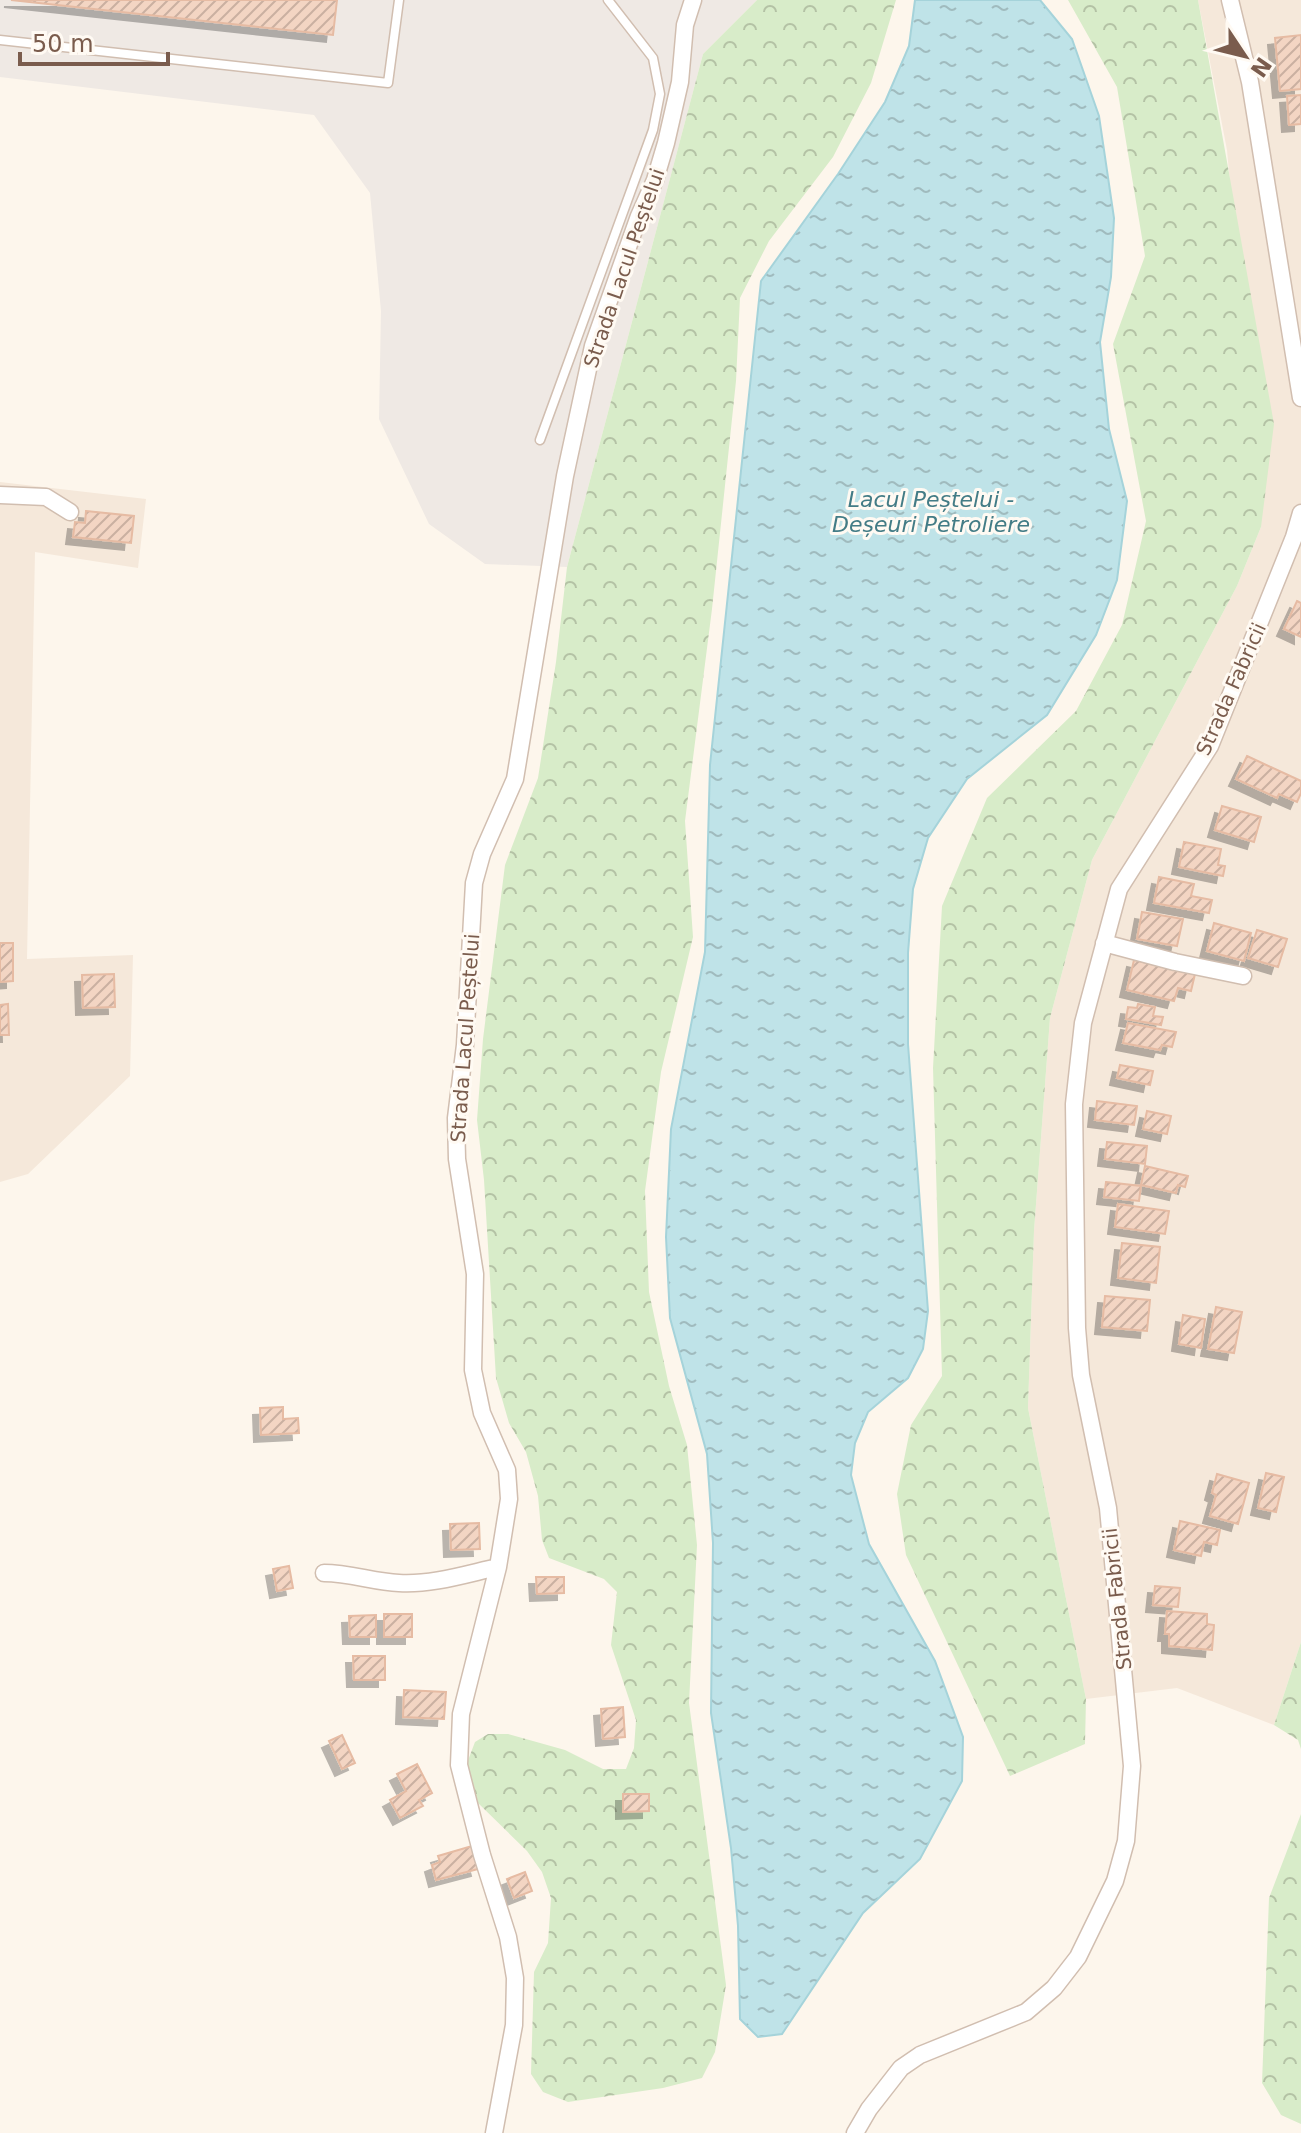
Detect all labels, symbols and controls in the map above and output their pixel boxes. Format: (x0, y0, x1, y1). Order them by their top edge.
scale bar (20, 16, 168, 66)
north arrow (1205, 16, 1285, 96)
text: 50 m (32, 30, 94, 58)
text: N (1245, 52, 1276, 82)
street label: Strada Lacul Peștelui (579, 165, 669, 371)
water label: Lacul Peștelui - Deșeuri Petroliere (832, 487, 1030, 537)
street label: Strada Fabricii (1191, 619, 1271, 759)
street label: Strada Lacul Peștelui (446, 933, 484, 1143)
street label: Strada Fabricii (1098, 1527, 1136, 1671)

